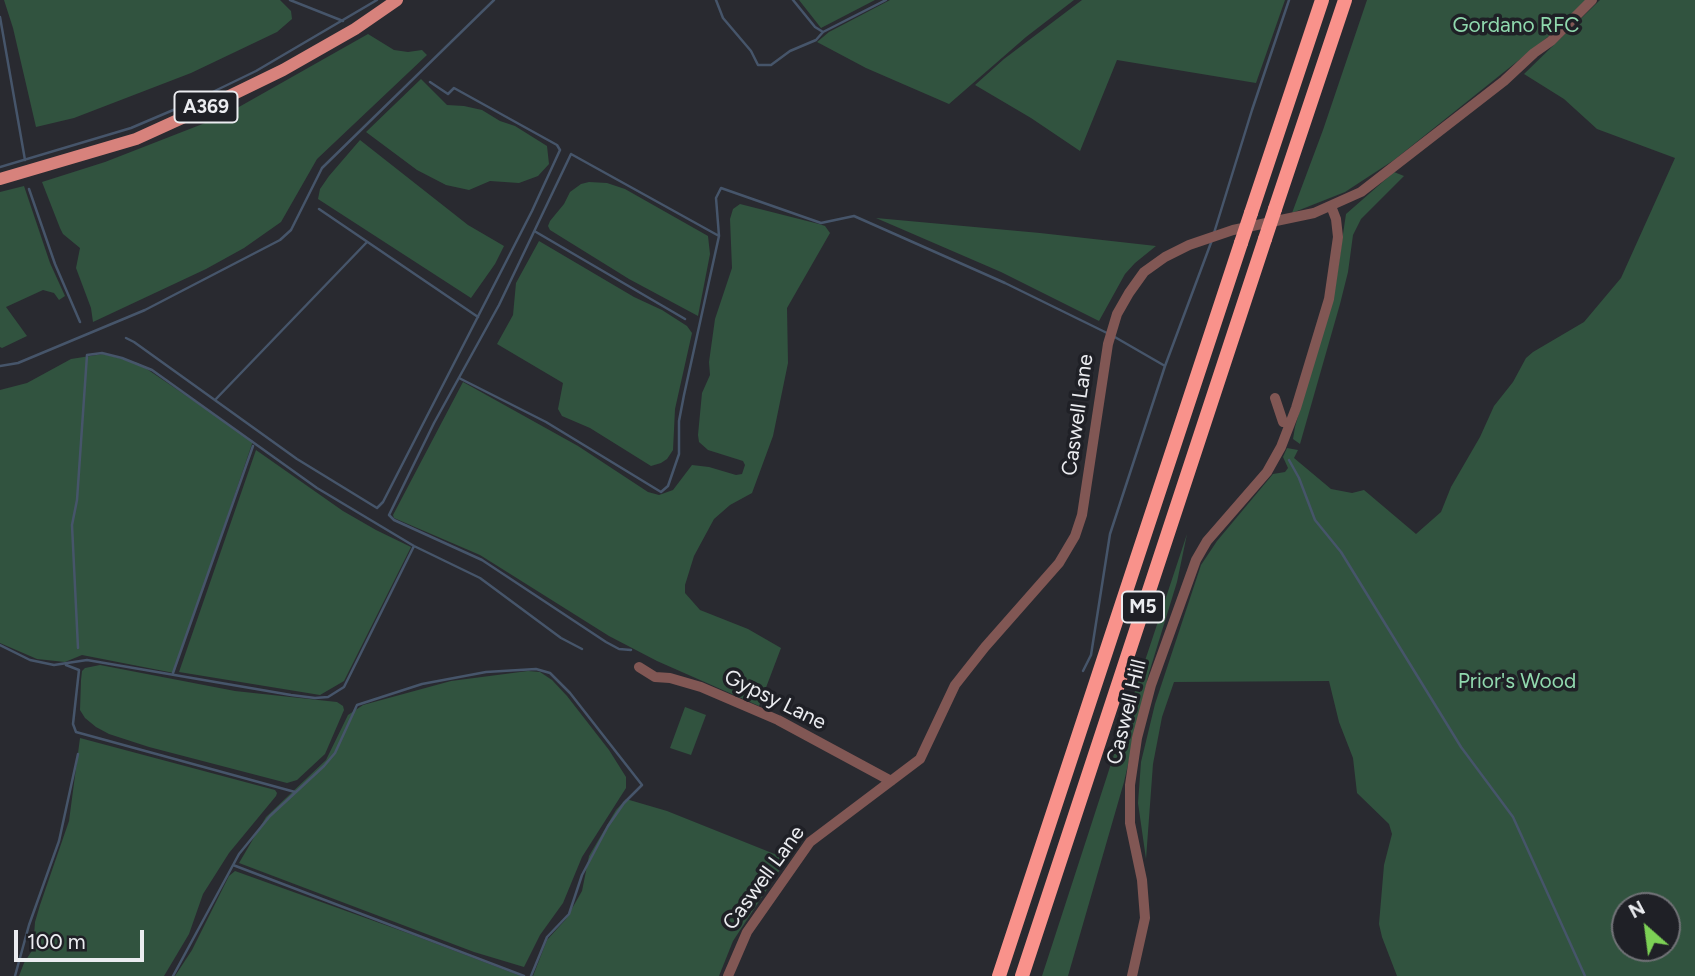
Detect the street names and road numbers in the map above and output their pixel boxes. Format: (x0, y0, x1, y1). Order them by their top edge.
road number: A369 (174, 92, 238, 122)
street label: Caswell Lane (1057, 353, 1099, 477)
road number: M5 (1122, 592, 1164, 622)
street label: Caswell Hill (1102, 657, 1152, 767)
street label: Gypsy Lane (720, 665, 830, 735)
street label: Caswell Lane (718, 821, 810, 935)

